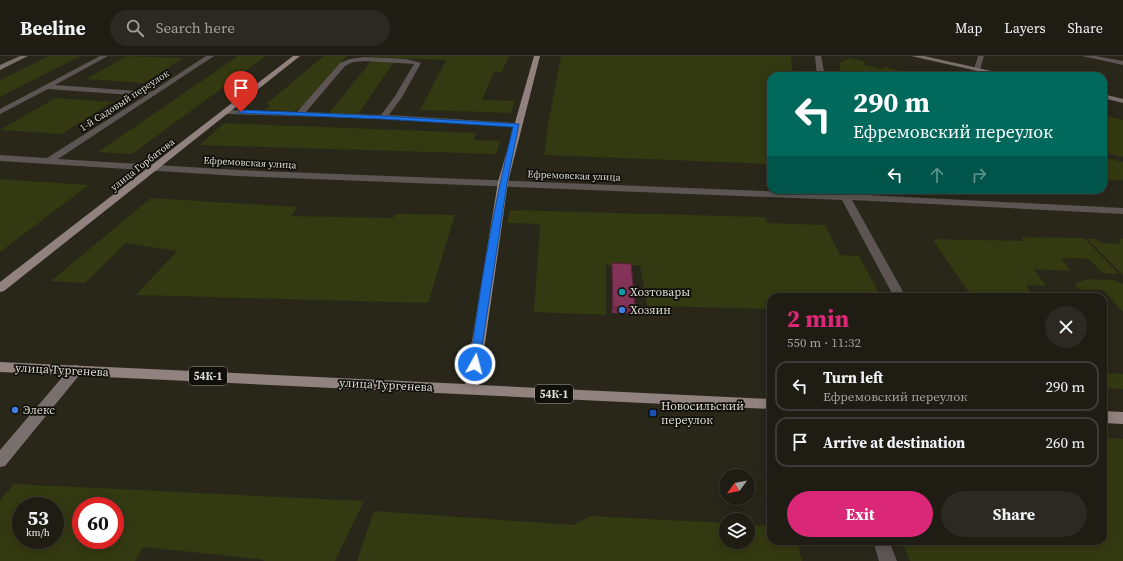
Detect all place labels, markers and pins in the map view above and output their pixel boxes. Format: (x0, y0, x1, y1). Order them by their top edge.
pin (224, 71, 258, 112)
place label: Хозтовары (630, 284, 690, 300)
marker: Хозтовары (617, 287, 627, 297)
place label: Хозяин (630, 302, 671, 318)
marker: Хозяин (617, 305, 627, 315)
place label: Новосильский переулок (661, 398, 744, 428)
place label: Элекс (23, 402, 55, 418)
marker: Элекс (10, 405, 20, 415)
marker: Новосильский переулок (648, 408, 658, 418)

